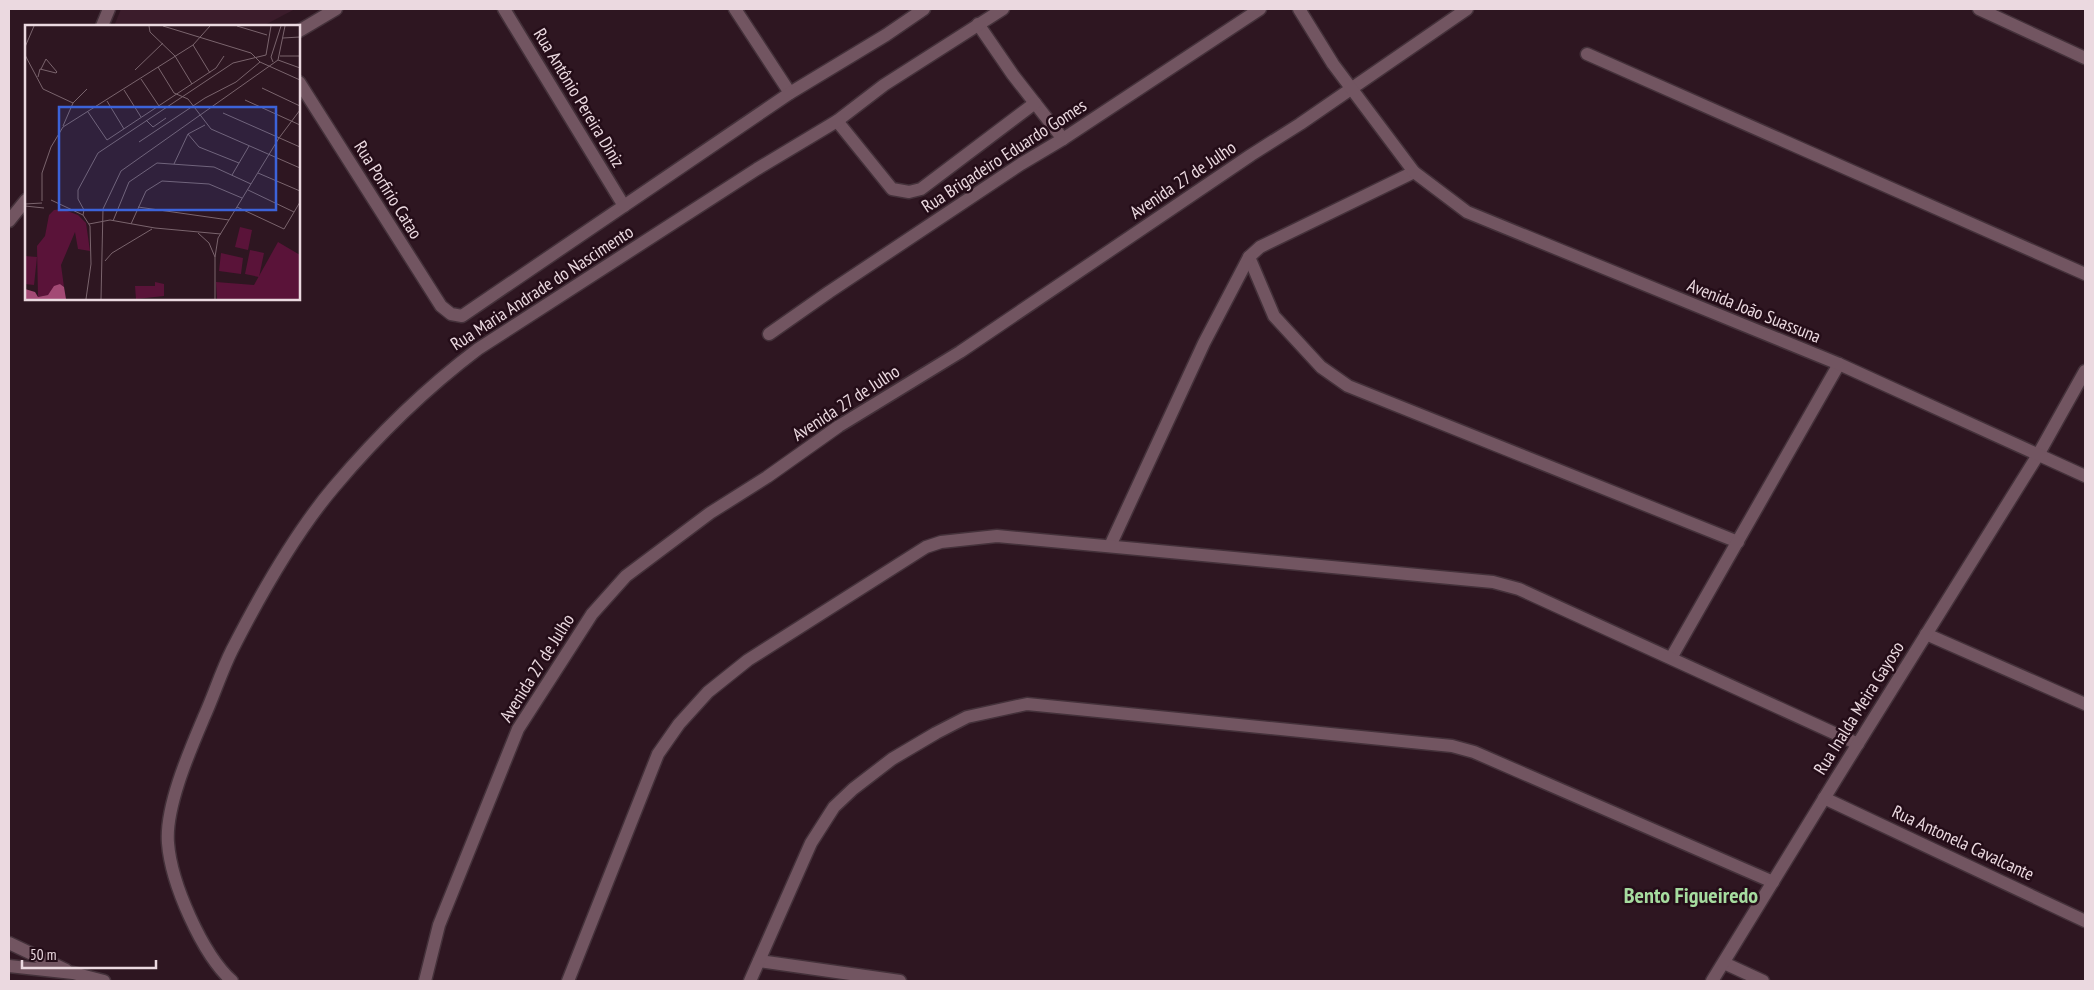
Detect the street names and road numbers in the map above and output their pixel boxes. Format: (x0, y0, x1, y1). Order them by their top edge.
street label: Rua Antônio Pereira Diniz (529, 24, 630, 172)
street label: Rua Brigadeiro Eduardo Gomes (917, 94, 1091, 218)
street label: Avenida 27 de Julho (1125, 135, 1240, 224)
street label: Rua Porfirio Catao (349, 136, 428, 243)
street label: Rua Maria Andrade do Nascimento (446, 220, 638, 355)
street label: Avenida João Suassuna (1684, 273, 1824, 348)
street label: Avenida 27 de Julho (788, 359, 904, 446)
street label: Avenida 27 de Julho (494, 609, 579, 726)
street label: Rua Inalda Meira Gayoso (1808, 637, 1909, 779)
street label: Rua Antonela Cavalcante (1889, 800, 2038, 885)

